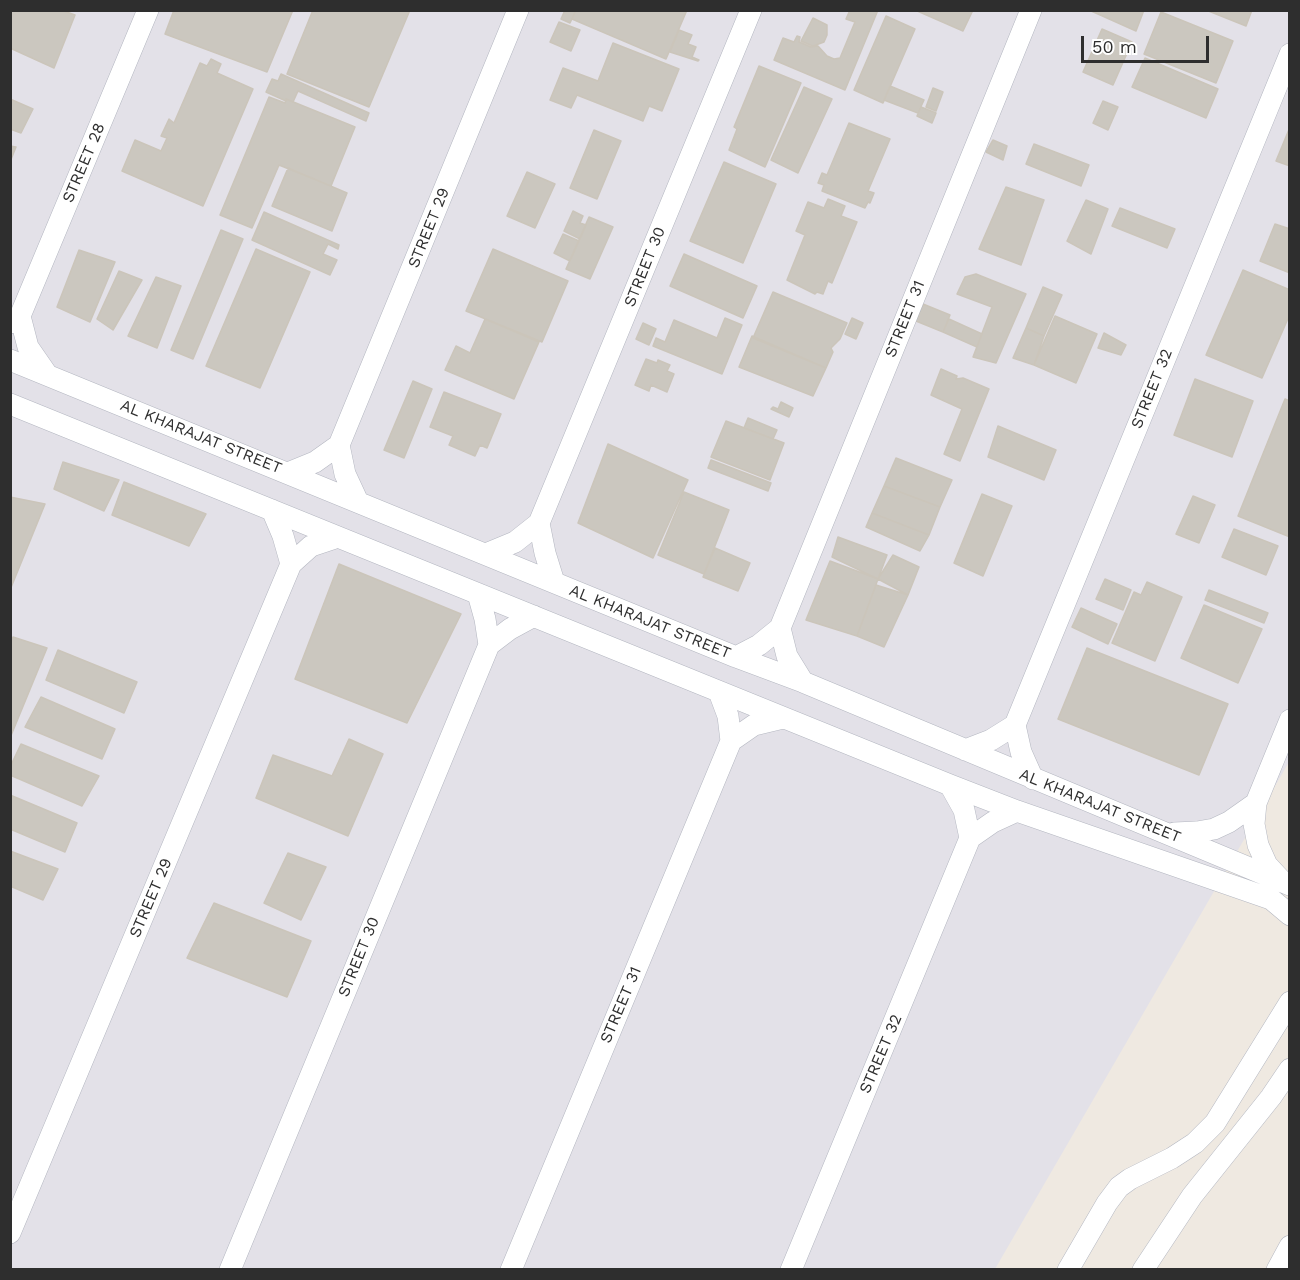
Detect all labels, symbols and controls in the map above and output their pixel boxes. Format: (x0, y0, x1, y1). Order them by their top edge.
scale bar (1084, 24, 1212, 62)
text: 50 m (1092, 36, 1137, 57)
street label: STREET 28 (59, 120, 109, 206)
street label: STREET 29 (404, 185, 454, 271)
street label: STREET 30 (620, 224, 670, 310)
street label: STREET 31 (881, 278, 929, 360)
street label: STREET 32 (1127, 346, 1177, 432)
street label: AL KHARAJAT STREET (117, 396, 285, 478)
street label: AL KHARAJAT STREET (566, 581, 734, 663)
street label: AL KHARAJAT STREET (1016, 765, 1184, 847)
street label: STREET 29 (126, 855, 176, 941)
street label: STREET 30 (334, 914, 384, 1000)
street label: STREET 31 (596, 964, 646, 1046)
street label: STREET 32 (856, 1011, 906, 1097)

